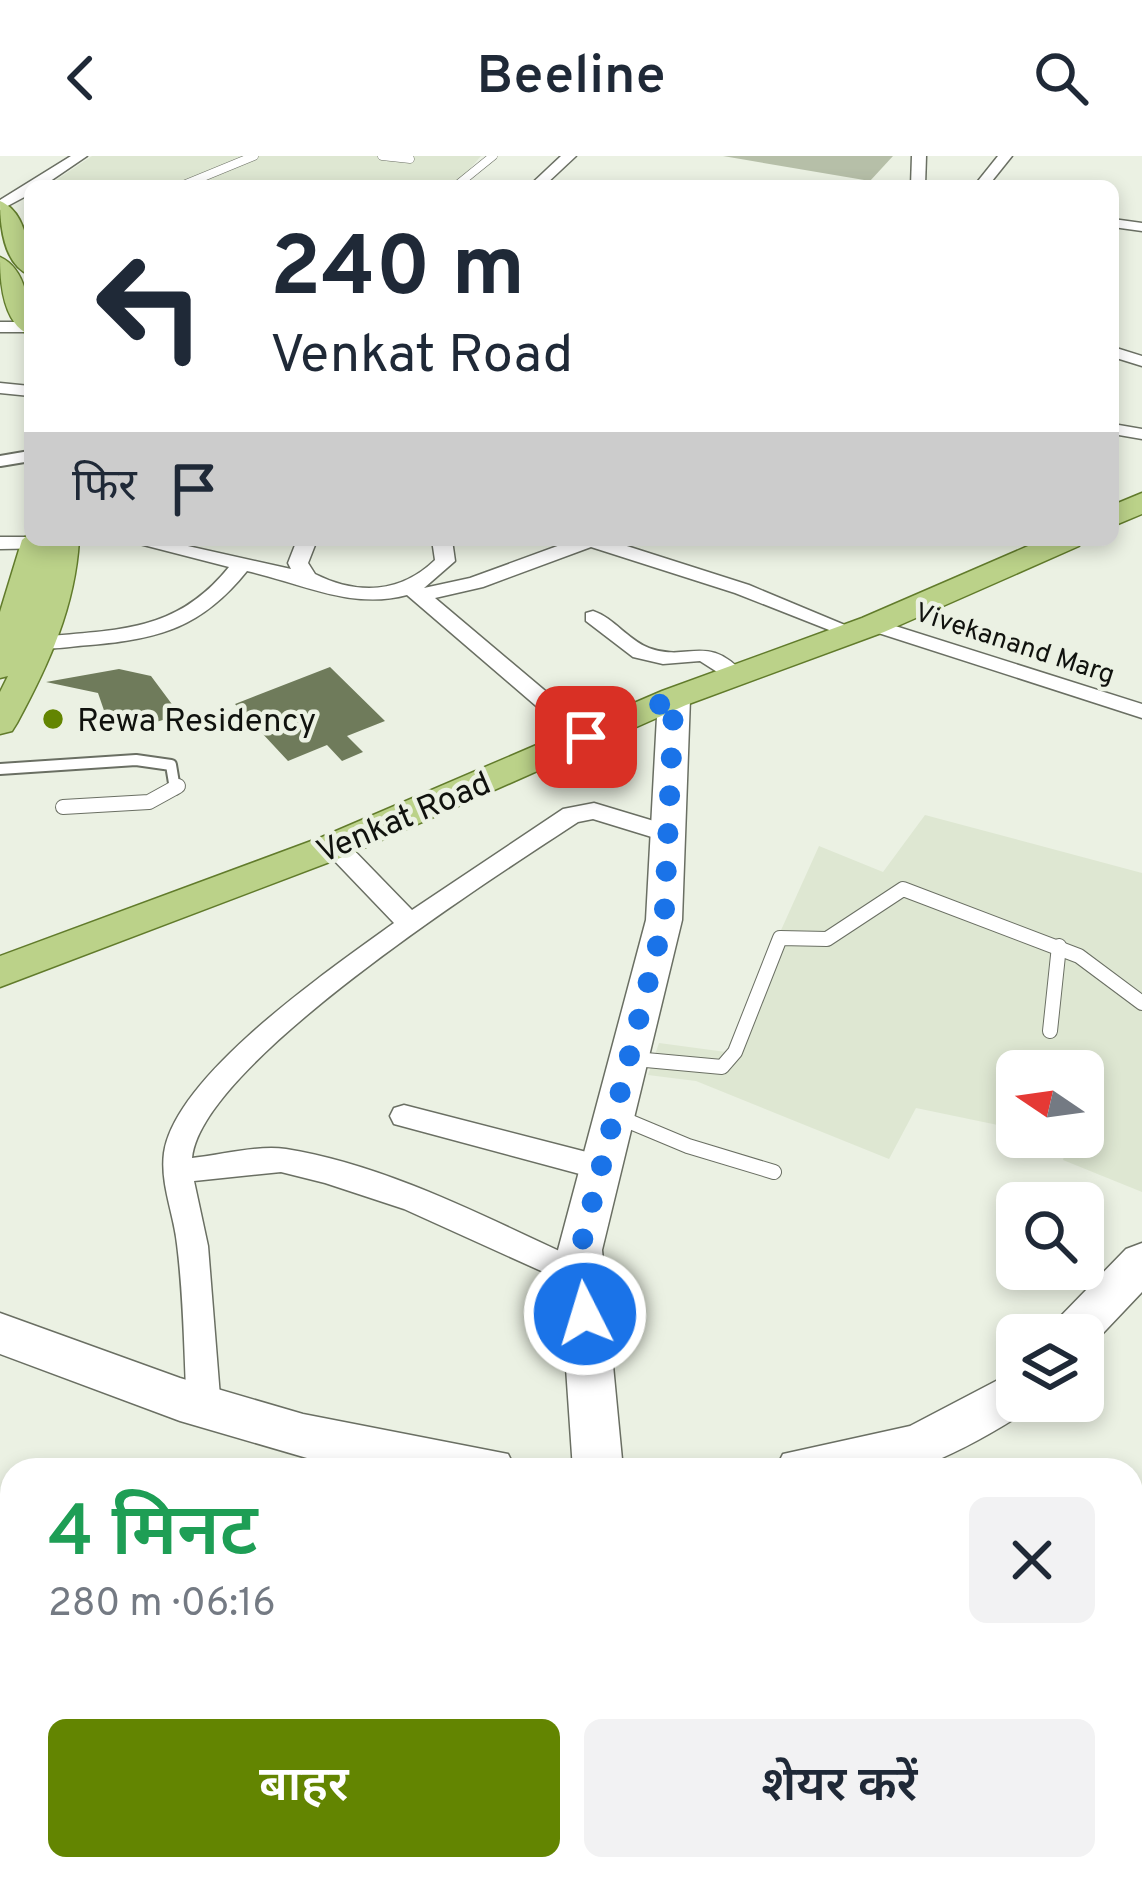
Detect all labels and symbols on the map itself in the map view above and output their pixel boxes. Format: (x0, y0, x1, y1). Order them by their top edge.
street label: Vivekanand Marg (910, 597, 1119, 693)
pin (535, 686, 637, 788)
place label: Rewa Residency (77, 702, 316, 744)
marker: Rewa Residency (40, 706, 66, 732)
street label: Venkat Road (311, 764, 498, 875)
north arrow (996, 1050, 1104, 1158)
position arrow (522, 1251, 648, 1377)

